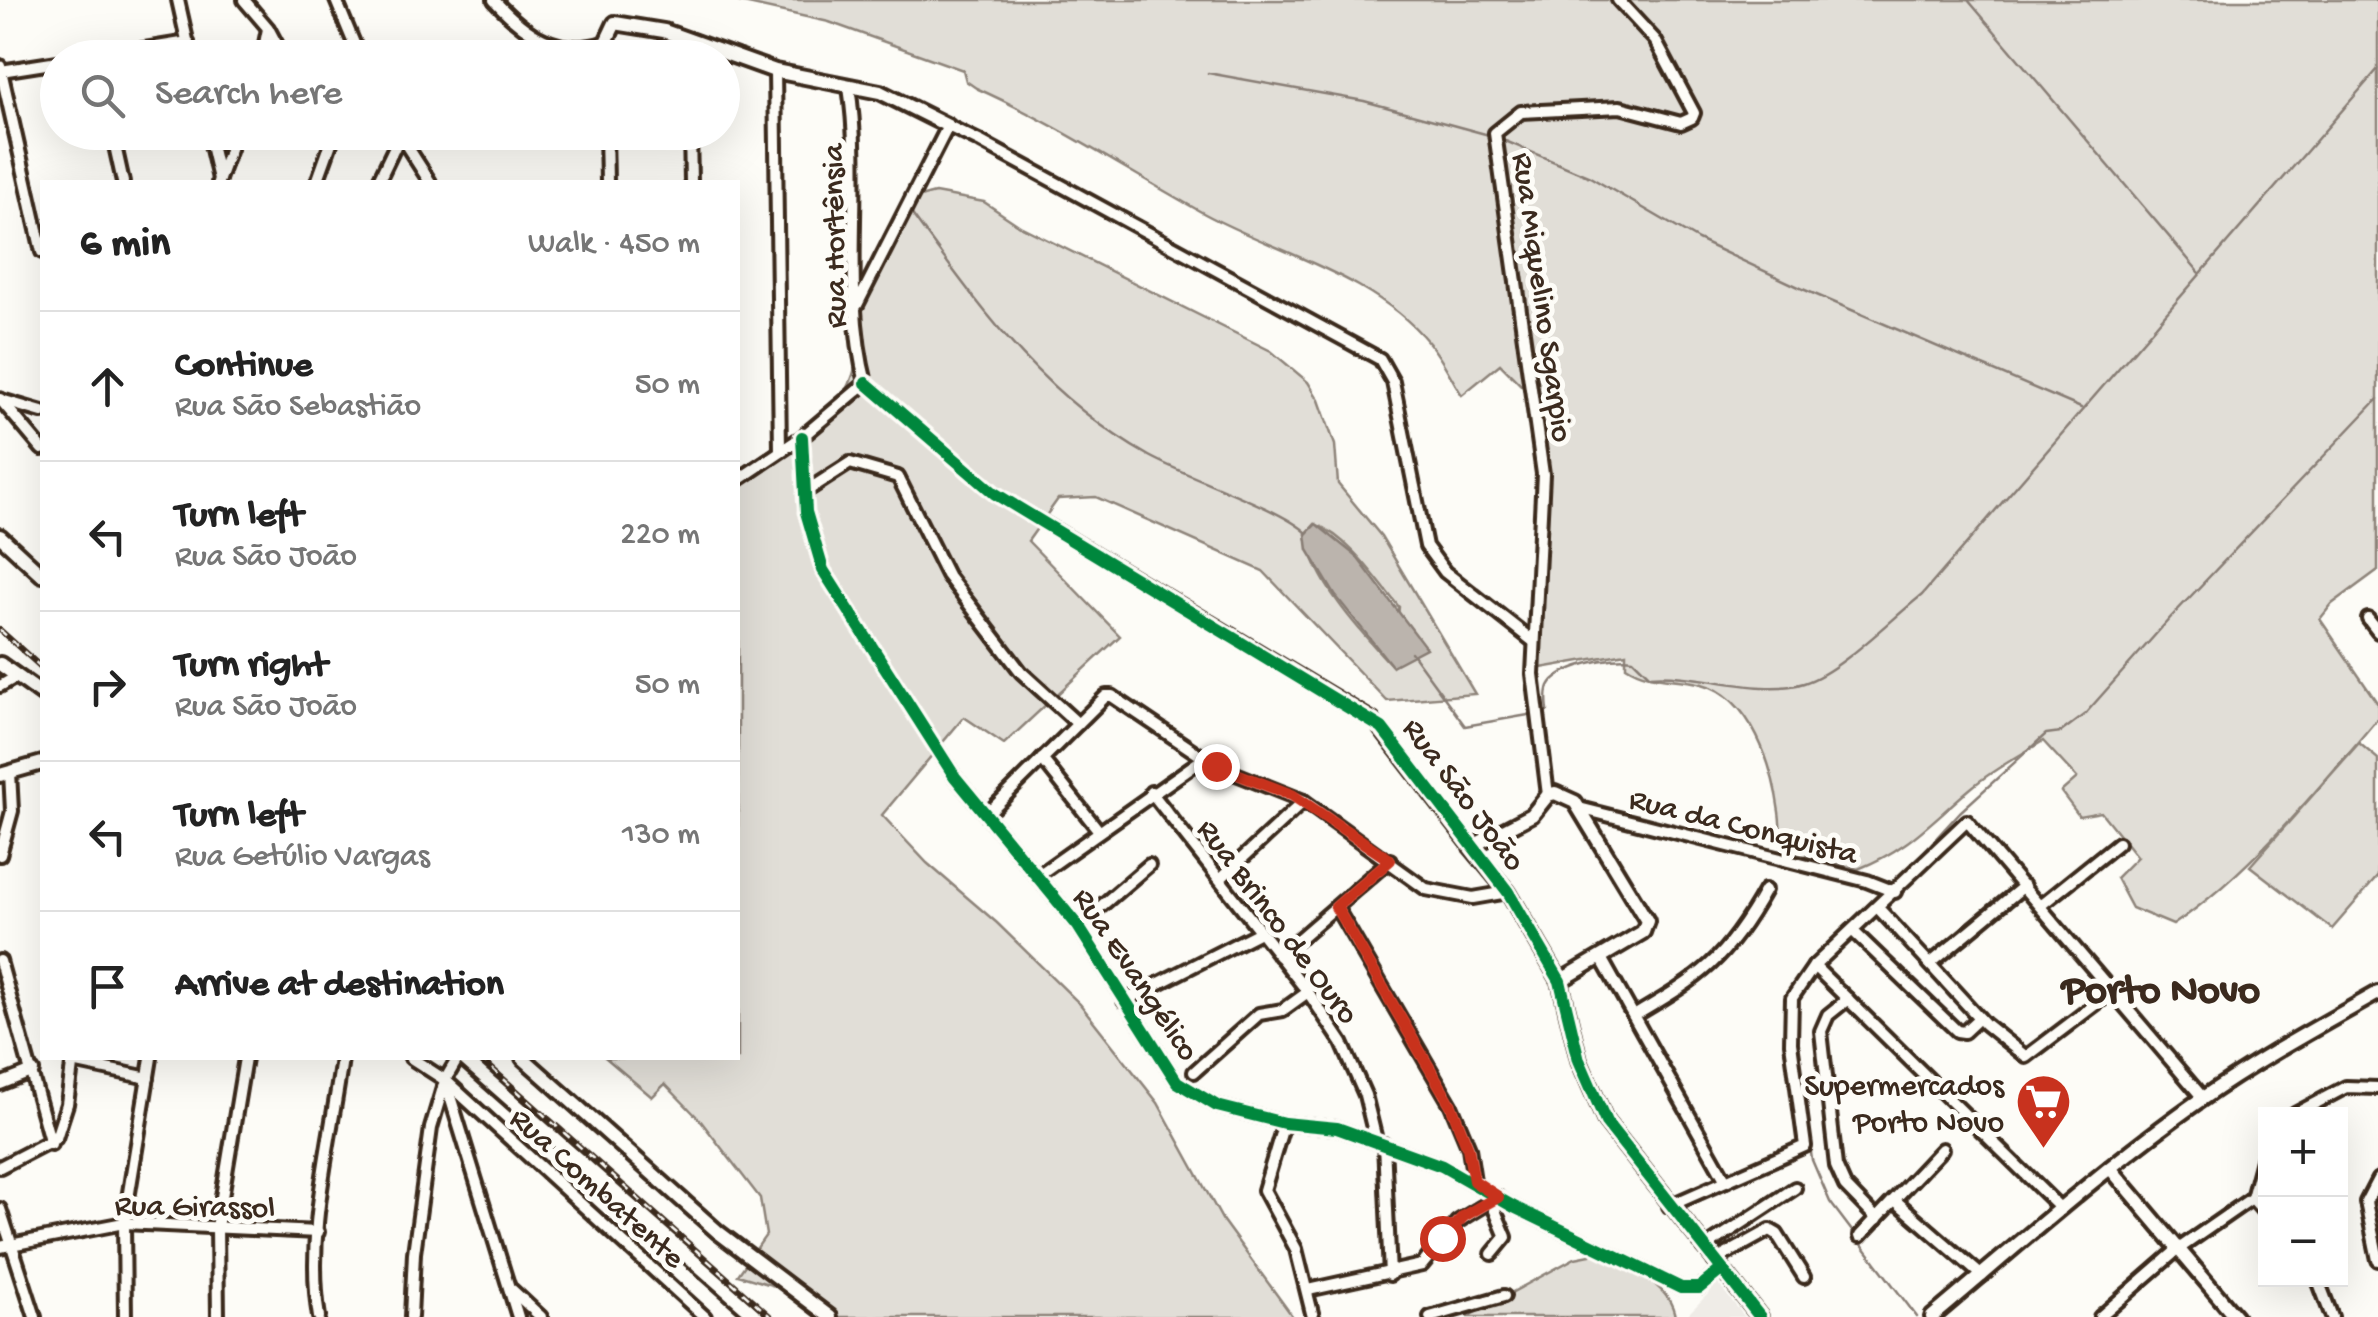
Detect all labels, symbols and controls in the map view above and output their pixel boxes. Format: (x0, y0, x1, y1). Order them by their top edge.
search box (40, 40, 740, 150)
icon: search (75, 68, 130, 123)
text: Search here (155, 73, 342, 117)
street label: Rua Hortênsia (816, 142, 858, 329)
street label: Rua Miquelino Sgarpio (1501, 151, 1579, 445)
text: 6 min (80, 221, 170, 270)
text: Walk · 450 m (528, 226, 700, 264)
text: Continue (175, 345, 313, 389)
icon: ahead (80, 359, 135, 414)
text: 50 m (635, 367, 700, 405)
text: Rua São Sebastião (175, 389, 421, 427)
text: Turn left (175, 495, 303, 539)
icon: left (80, 509, 135, 564)
text: 220 m (620, 517, 700, 555)
text: Rua São João (175, 539, 357, 577)
text: Turn right (175, 645, 327, 689)
icon: right (80, 659, 135, 714)
text: 50 m (635, 667, 700, 705)
text: Rua São João (175, 689, 357, 727)
street label: Rua São João (1392, 712, 1532, 880)
route end (1194, 744, 1240, 790)
street label: Rua da Conquista (1625, 782, 1862, 876)
text: Turn left (175, 795, 303, 839)
icon: left (80, 809, 135, 864)
street label: Rua Brinco de Ouro (1186, 813, 1366, 1033)
text: 130 m (622, 817, 700, 855)
text: Rua Getúlio Vargas (175, 839, 430, 877)
street label: Rua Evangélico (1062, 882, 1206, 1069)
icon: arrive (80, 959, 135, 1014)
text: Arrive at destination (175, 964, 504, 1008)
district label: Porto Novo (2060, 969, 2260, 1018)
place label: Supermercados Porto Novo (1804, 1069, 2005, 1144)
supermarket icon: Supermercados Porto Novo (2013, 1071, 2073, 1150)
street label: Rua Combatente (500, 1101, 692, 1279)
map controls (2258, 1107, 2348, 1287)
button: + (2258, 1107, 2348, 1197)
street label: Rua Girassol (114, 1189, 276, 1229)
button: − (2258, 1197, 2348, 1287)
route start (1420, 1216, 1466, 1262)

